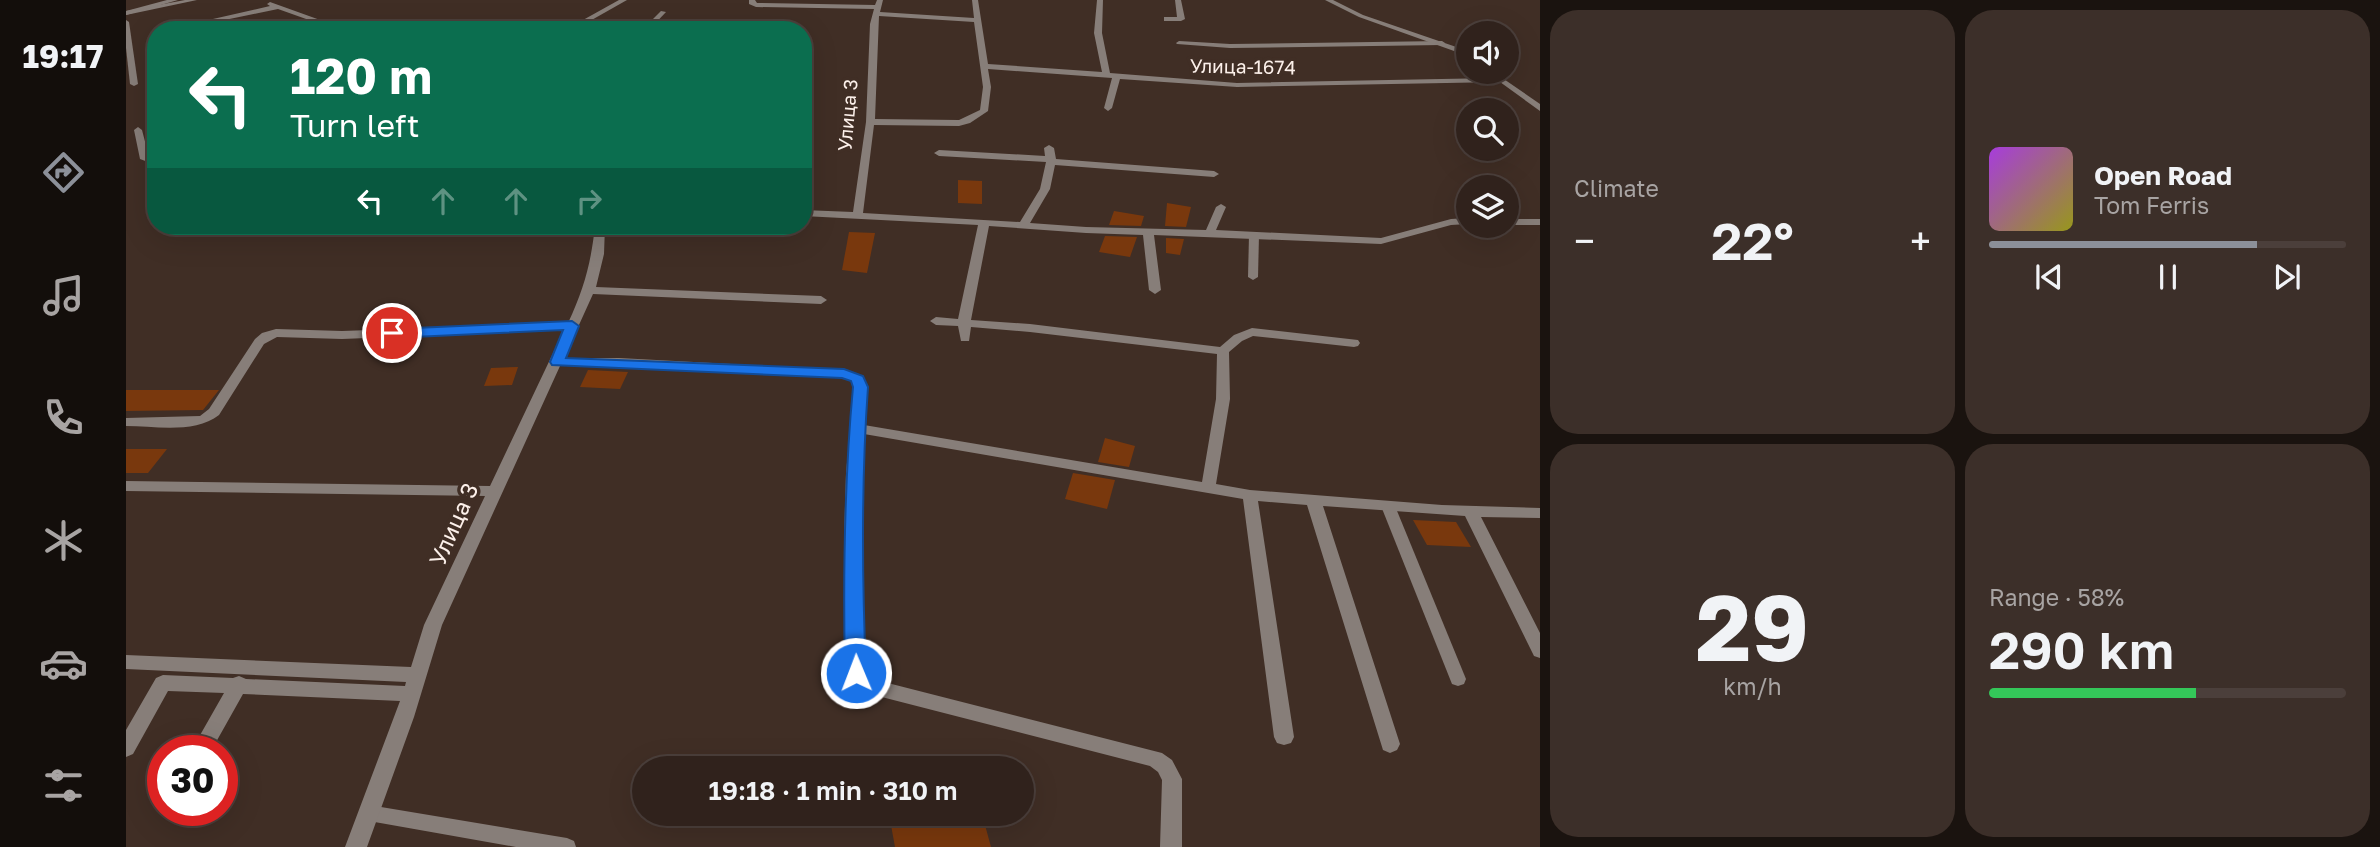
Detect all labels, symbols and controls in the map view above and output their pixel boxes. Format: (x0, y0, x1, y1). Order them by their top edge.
map controls (1456, 21, 1519, 238)
button: sound (1456, 21, 1519, 84)
text: 19:17 (23, 37, 103, 75)
text: 120 m (290, 46, 432, 105)
icon: left (175, 49, 266, 140)
street label: Улица-1674 (1190, 54, 1296, 78)
street label: Улица 3 (832, 78, 862, 152)
button: search (1456, 98, 1519, 161)
text: Turn left (290, 106, 419, 144)
icon: directions (39, 148, 88, 197)
text: Open Road (2094, 160, 2232, 191)
text: Climate (1574, 174, 1659, 202)
button: layers (1456, 175, 1519, 238)
icon: left (351, 182, 389, 220)
icon: ahead (424, 182, 462, 220)
icon: ahead (497, 182, 535, 220)
icon: right (570, 182, 608, 220)
text: Tom Ferris (2094, 191, 2209, 219)
text: 22° (1711, 209, 1794, 271)
text: − (1574, 218, 1595, 263)
text: + (1910, 218, 1931, 263)
icon: previous (2030, 258, 2068, 296)
icon: pause (2149, 258, 2187, 296)
icon: next (2268, 258, 2306, 296)
icon: music (39, 271, 88, 320)
pin (362, 303, 422, 363)
icon: arrive (373, 314, 411, 352)
icon: phone (39, 393, 88, 442)
street label: Улица 3 (422, 478, 484, 570)
icon: climate (39, 516, 88, 565)
text: 29 (1696, 572, 1809, 681)
text: Range · 58% (1989, 583, 2124, 611)
text: 290 km (1989, 618, 2174, 680)
position arrow (819, 636, 893, 710)
icon: car (39, 639, 88, 688)
text: km/h (1723, 672, 1782, 700)
speed limit sign: 30 (147, 735, 238, 826)
icon: filters (39, 761, 88, 810)
text: 19:18 · 1 min · 310 m (709, 775, 957, 806)

